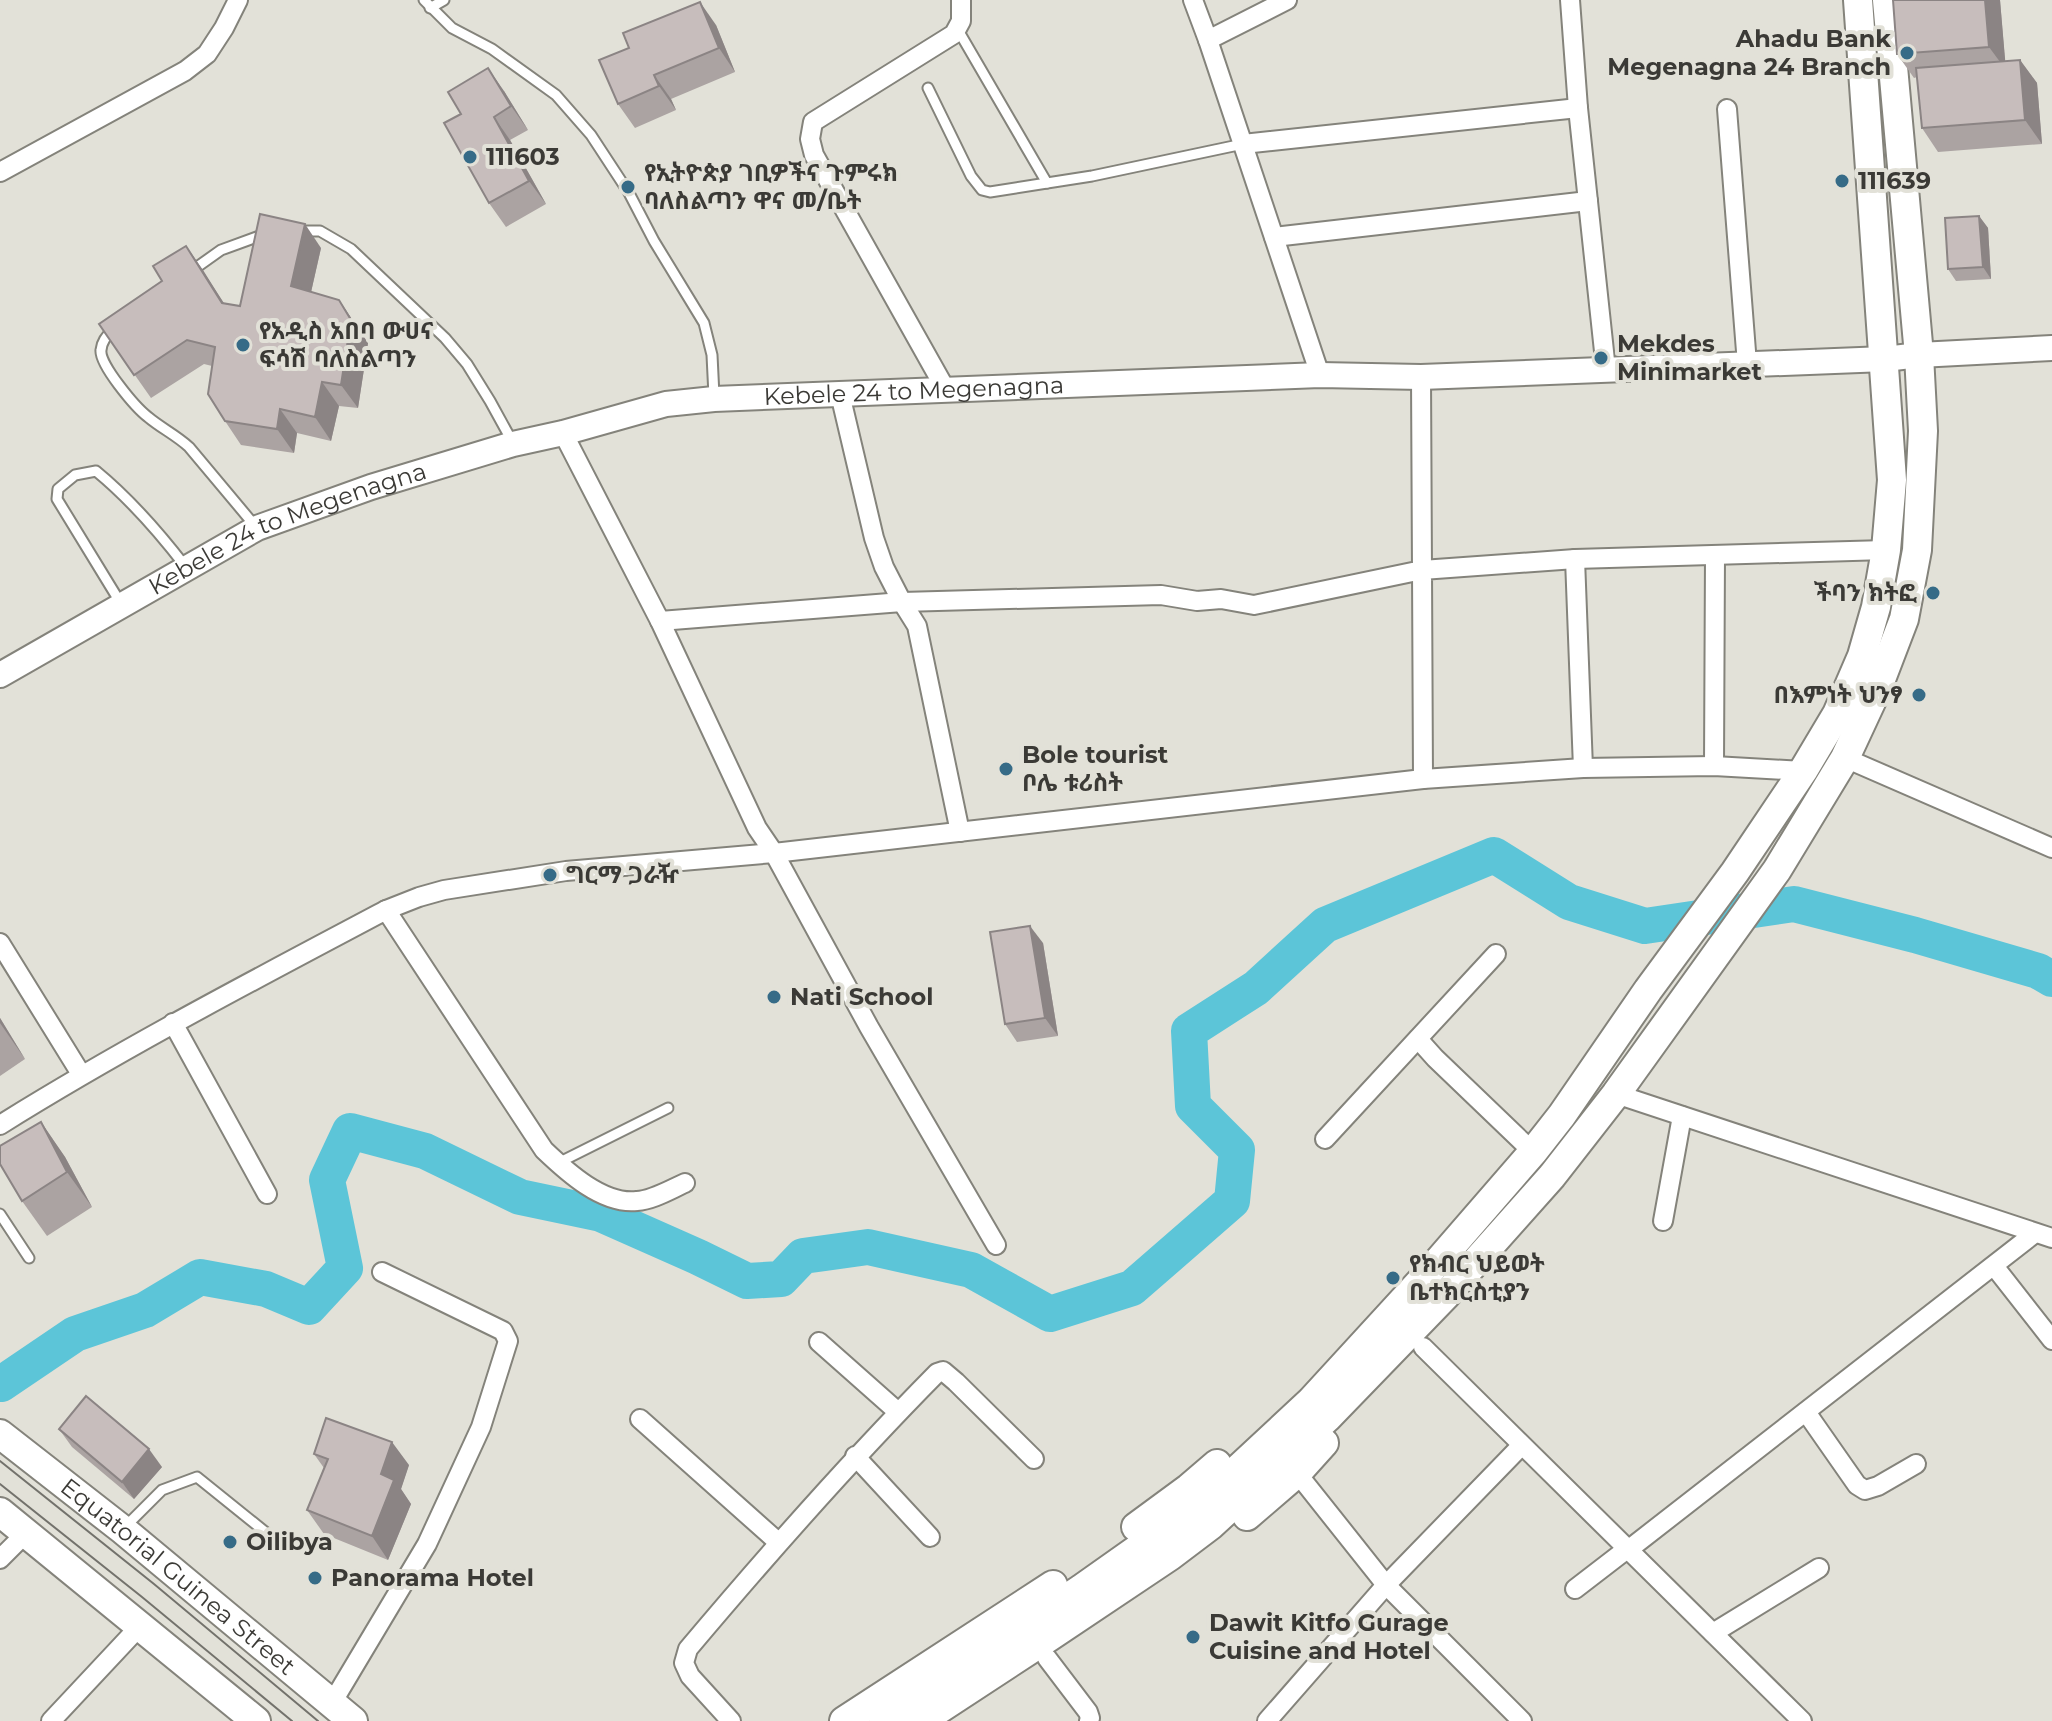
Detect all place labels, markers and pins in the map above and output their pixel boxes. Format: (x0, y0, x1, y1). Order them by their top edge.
place label: Ahadu Bank Megenagna 24 Branch (1607, 24, 1891, 81)
marker: Ahadu Bank Megenagna 24 Branch (1898, 44, 1916, 62)
place label: 111603 (486, 142, 560, 171)
marker: 111603 (461, 148, 479, 166)
place label: የኢትዮጵያ ገቢዎችና ጉምሩክ ባለስልጣን ዋና መ/ቤት (644, 158, 898, 215)
place label: 111639 (1858, 166, 1931, 195)
marker: 111639 (1833, 172, 1851, 190)
marker: የኢትዮጵያ ገቢዎችና ጉምሩክ ባለስልጣን ዋና መ/ቤት (619, 178, 637, 196)
place label: የአዲስ አበባ ውሀና ፍሳሽ ባለስልጣን (259, 316, 434, 373)
place label: Mekdes Minimarket (1617, 329, 1763, 386)
marker: የአዲስ አበባ ውሀና ፍሳሽ ባለስልጣን (234, 336, 252, 354)
marker: Mekdes Minimarket (1592, 349, 1610, 367)
place label: ችባን ክትፎ (1814, 578, 1917, 607)
marker: ችባን ክትፎ (1924, 584, 1942, 602)
place label: በእምነት ህንፃ (1774, 680, 1903, 709)
marker: በእምነት ህንፃ (1910, 686, 1928, 704)
place label: Bole tourist ቦሌ ቱሪስት (1022, 740, 1169, 797)
marker: Bole tourist ቦሌ ቱሪስት (997, 760, 1015, 778)
place label: ግርማ ጋራዥ (566, 860, 680, 889)
marker: ግርማ ጋራዥ (541, 866, 559, 884)
place label: Nati School (790, 982, 933, 1011)
marker: Nati School (765, 988, 783, 1006)
place label: የክብር ህይወት ቤተክርስቲያን (1409, 1249, 1545, 1306)
marker: የክብር ህይወት ቤተክርስቲያን (1384, 1269, 1402, 1287)
place label: Oilibya (246, 1527, 333, 1556)
marker: Oilibya (221, 1533, 239, 1551)
place label: Panorama Hotel (331, 1563, 534, 1592)
marker: Panorama Hotel (306, 1569, 324, 1587)
place label: Dawit Kitfo Gurage Cuisine and Hotel (1209, 1608, 1449, 1665)
marker: Dawit Kitfo Gurage Cuisine and Hotel (1184, 1628, 1202, 1646)

